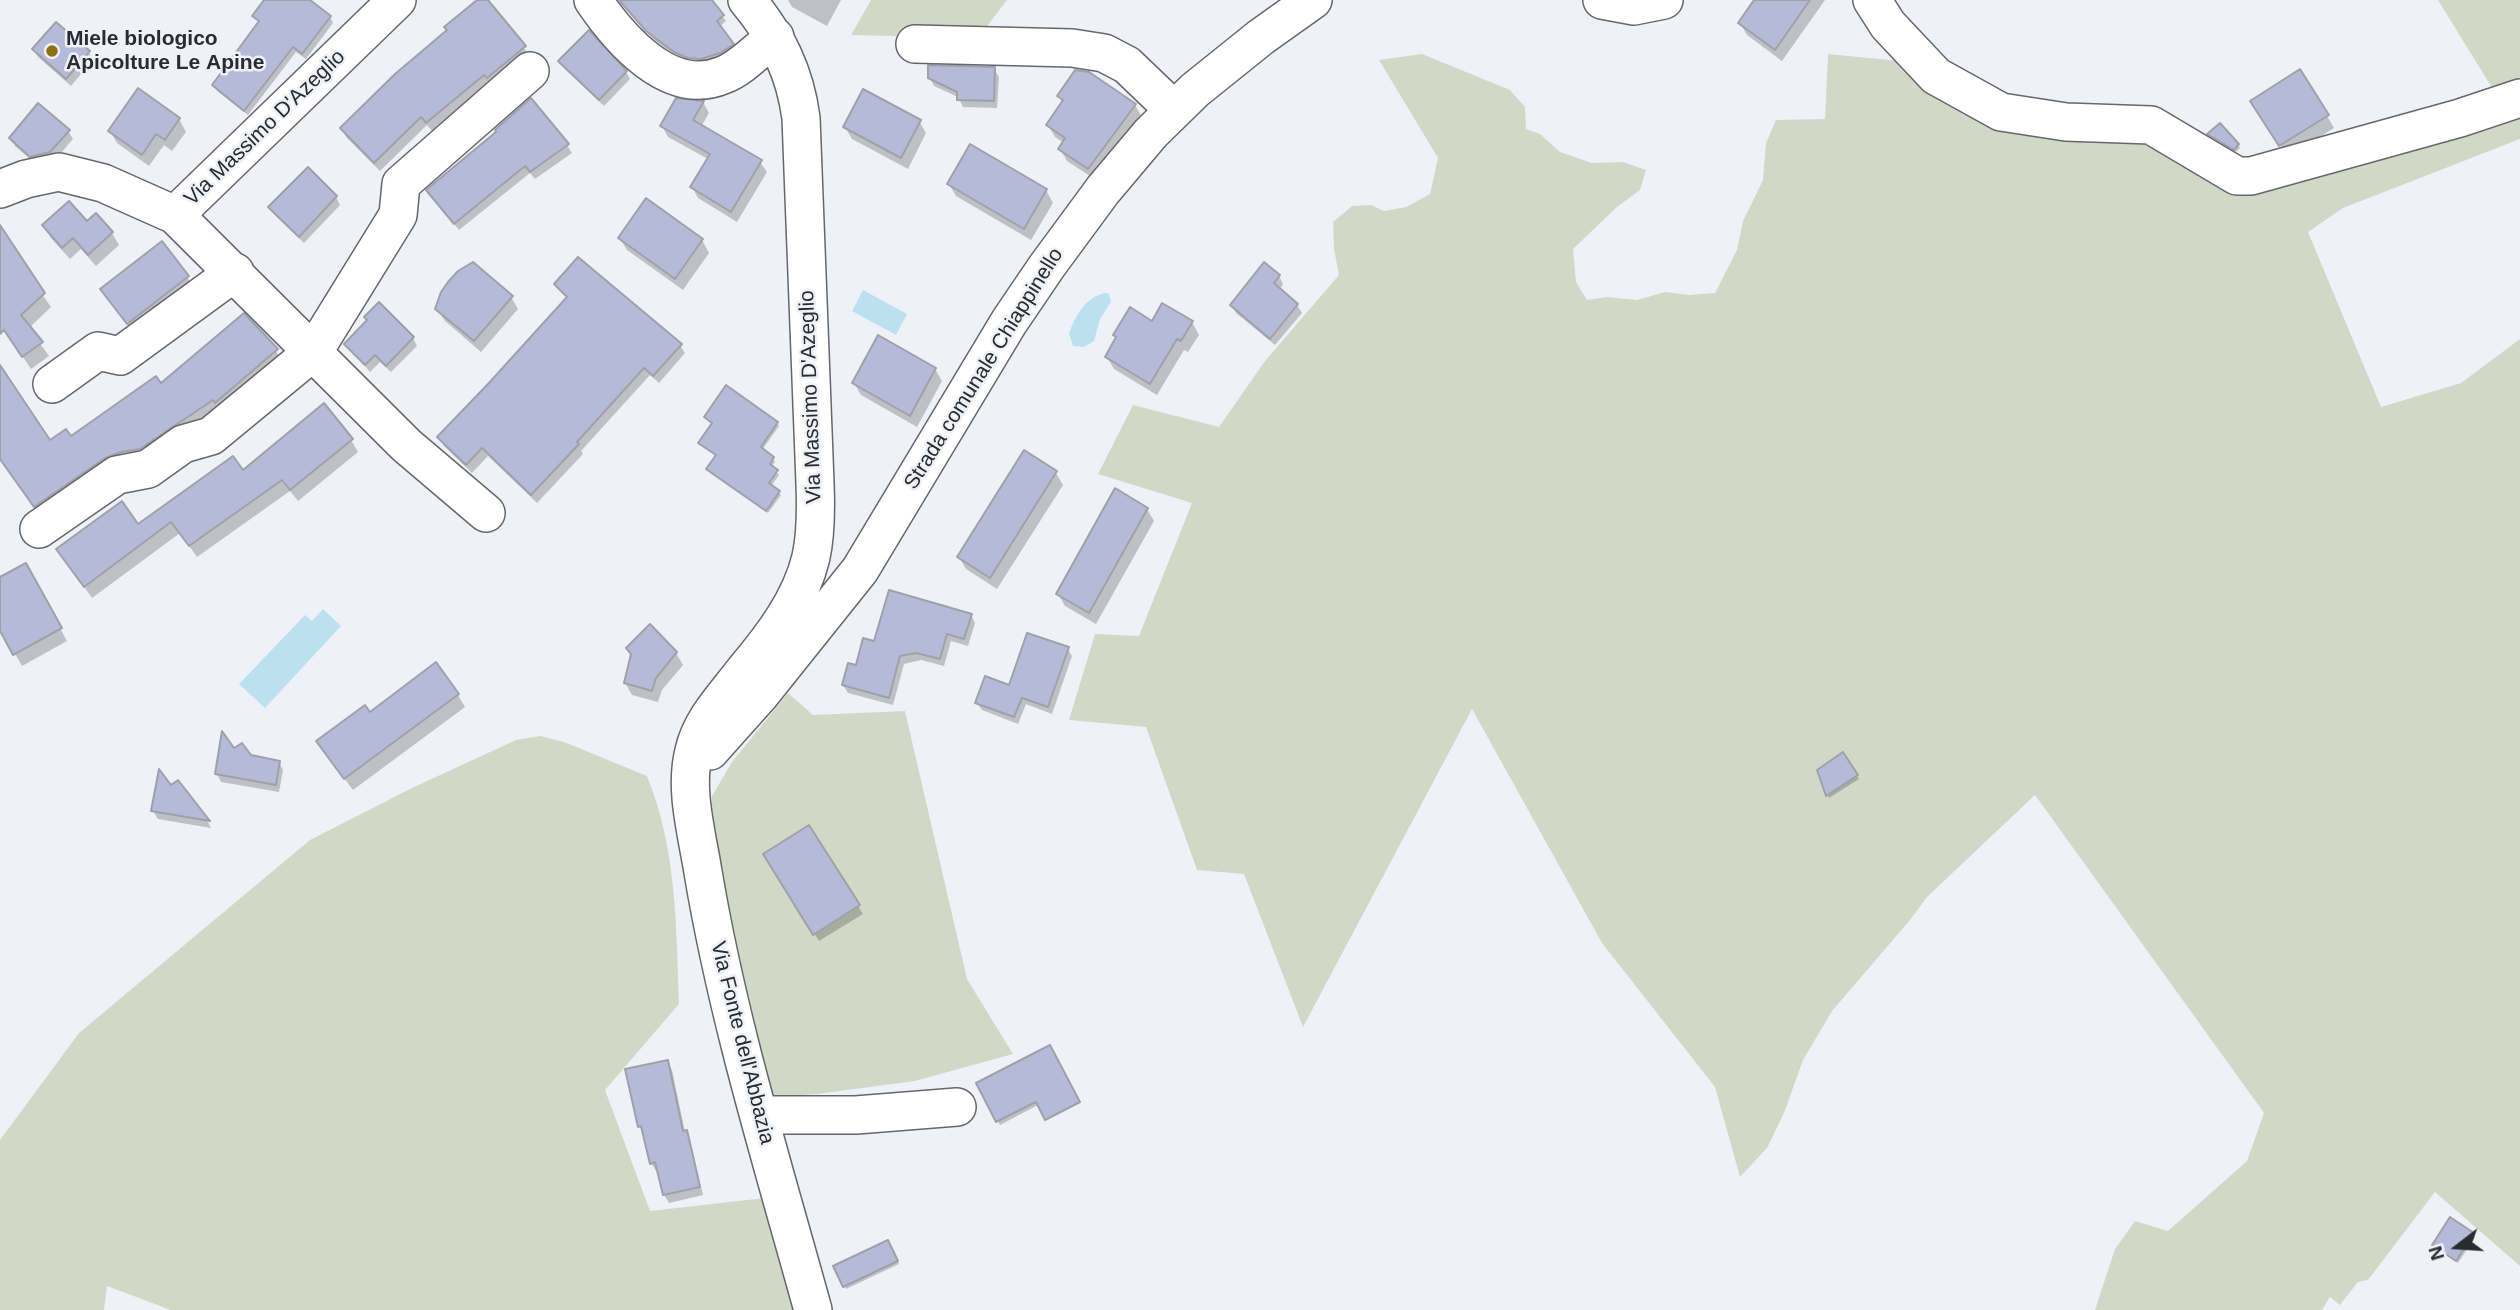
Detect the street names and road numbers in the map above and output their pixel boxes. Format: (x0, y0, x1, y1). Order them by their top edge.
street label: Via Massimo D'Azeglio (179, 45, 351, 211)
street label: Strada comunale Chiappinello (899, 244, 1069, 494)
street label: Via Massimo D'Azeglio (795, 290, 827, 504)
street label: Via Fonte dell'Abbazia (705, 939, 779, 1147)

